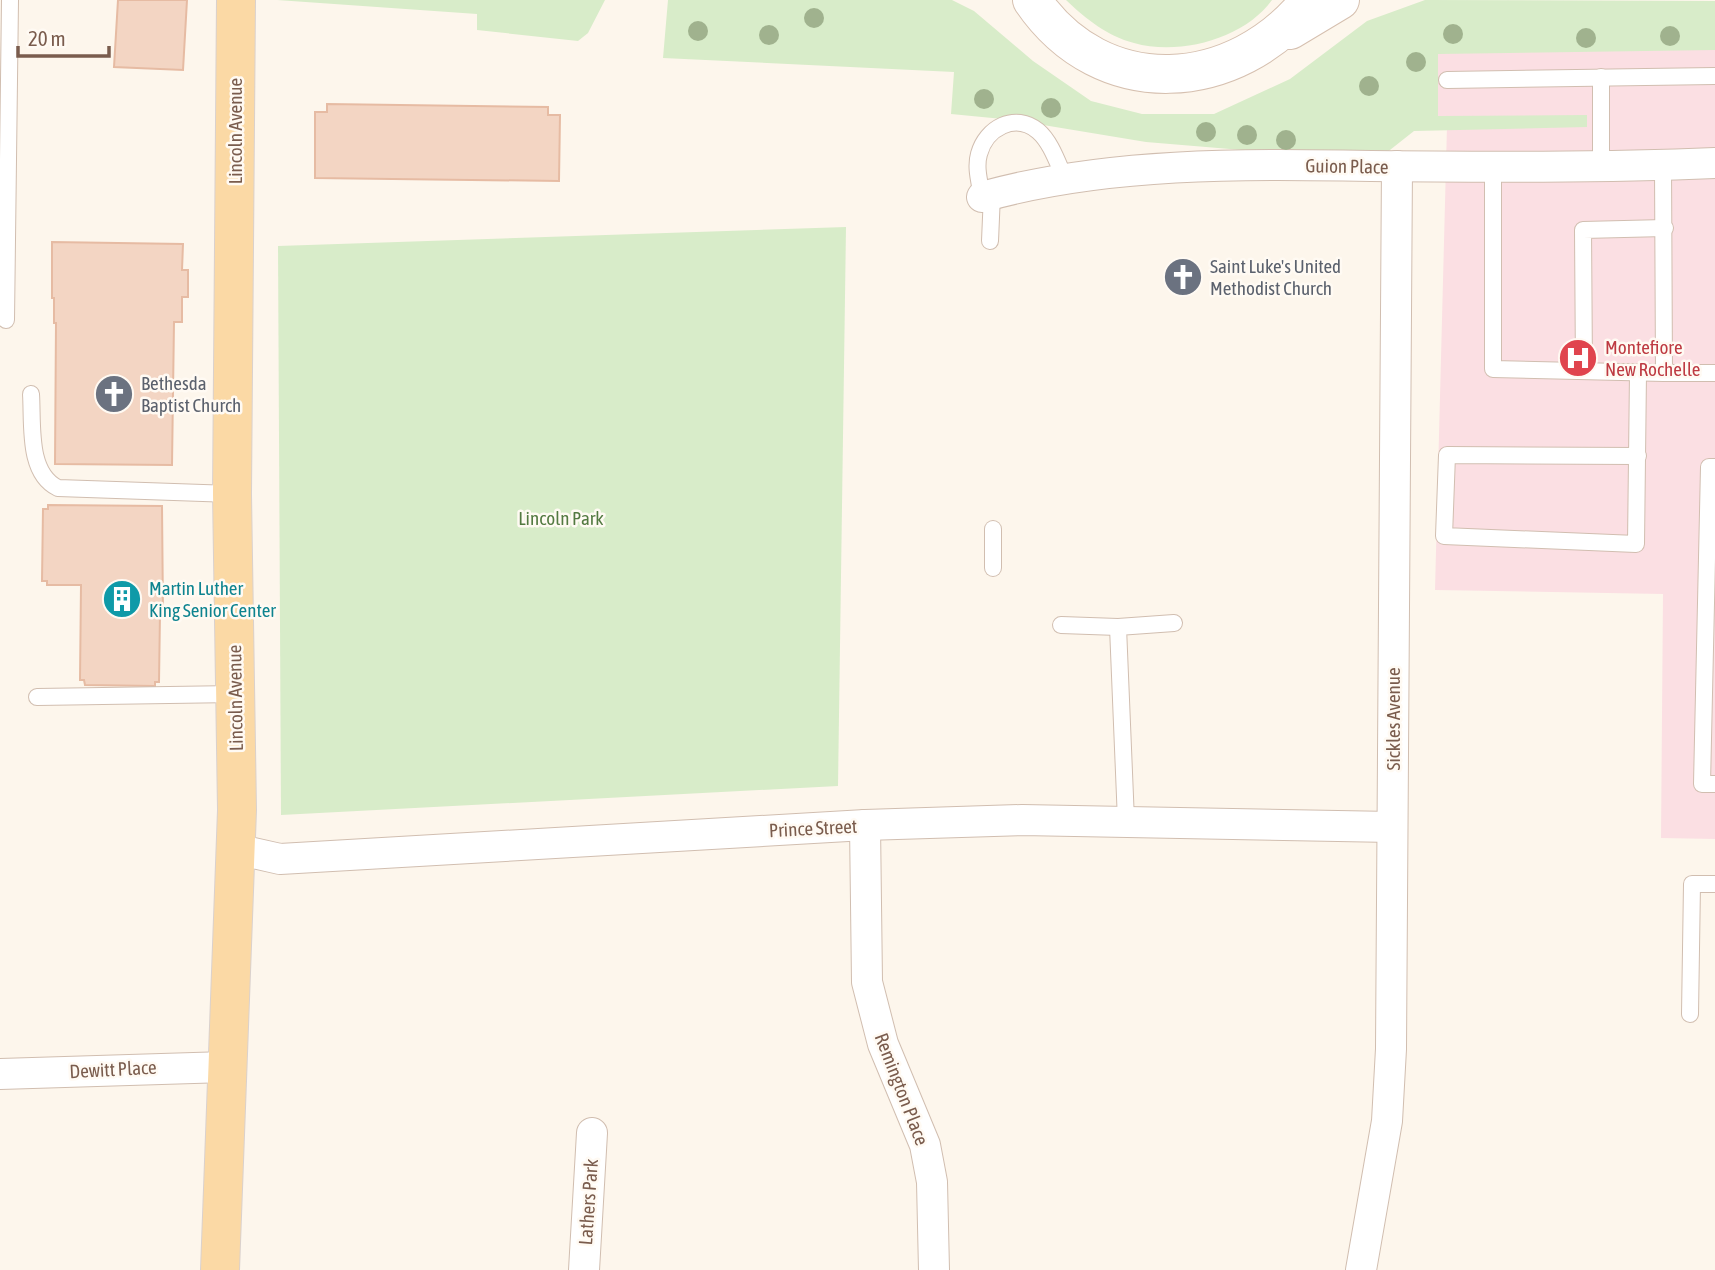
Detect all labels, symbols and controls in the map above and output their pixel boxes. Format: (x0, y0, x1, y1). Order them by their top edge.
scale bar (18, 14, 108, 58)
text: 20 m (28, 26, 66, 50)
street label: Lincoln Avenue (224, 78, 246, 184)
street label: Guion Place (1305, 154, 1389, 178)
place label: Saint Luke's United Methodist Church (1210, 255, 1341, 299)
church icon: Saint Luke's United Methodist Church (1162, 256, 1204, 298)
place label: Montefiore New Rochelle (1605, 336, 1700, 380)
hospital icon: Montefiore New Rochelle (1557, 337, 1599, 379)
place label: Bethesda Baptist Church (141, 372, 241, 416)
church icon: Bethesda Baptist Church (93, 373, 135, 415)
park label: Lincoln Park (518, 507, 604, 529)
place label: Martin Luther King Senior Center (149, 577, 276, 621)
building icon: Martin Luther King Senior Center (101, 578, 143, 620)
street label: Lincoln Avenue (223, 645, 247, 751)
street label: Sickles Avenue (1382, 667, 1404, 771)
street label: Prince Street (768, 815, 858, 841)
street label: Remington Place (871, 1030, 933, 1148)
street label: Dewitt Place (69, 1056, 157, 1082)
street label: Lathers Park (574, 1158, 602, 1246)

